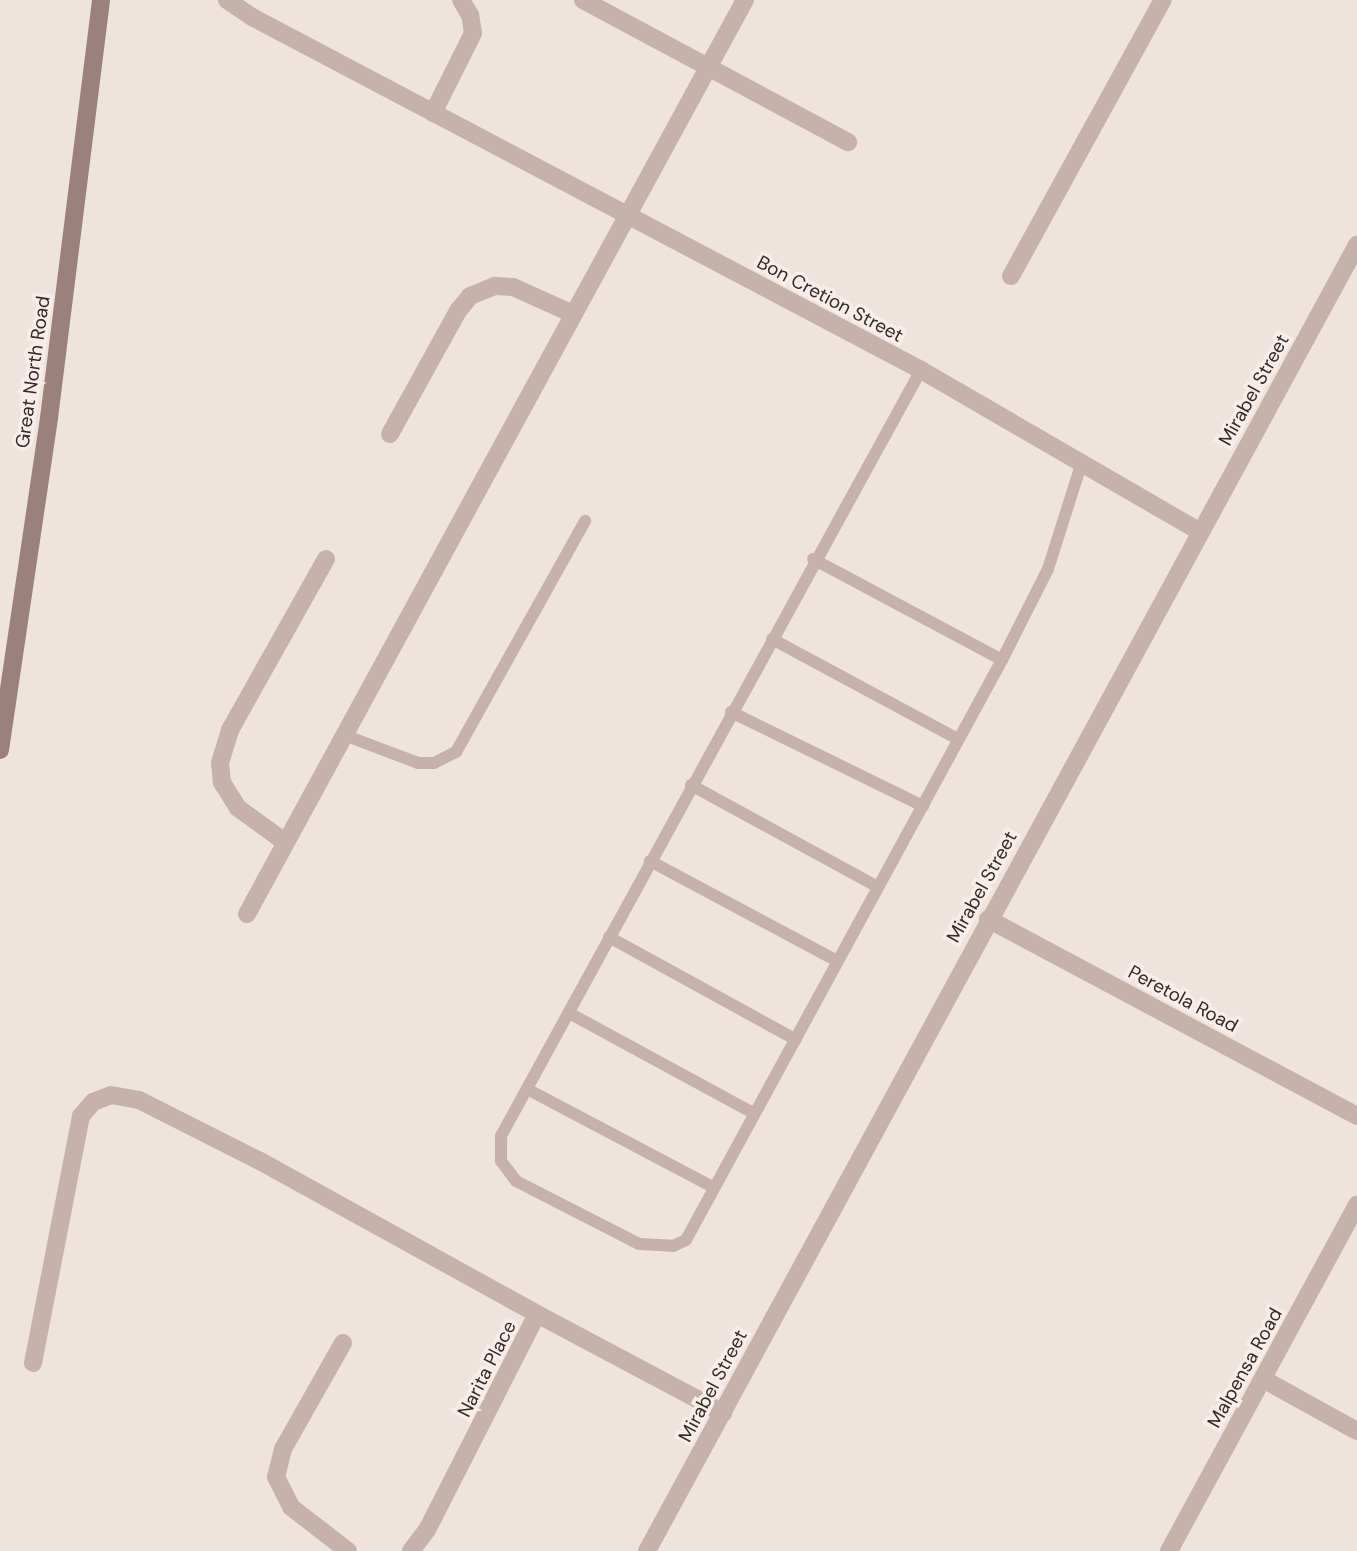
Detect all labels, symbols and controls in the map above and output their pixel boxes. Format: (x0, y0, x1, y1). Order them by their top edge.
street label: Bon Cretion Street (753, 251, 907, 347)
street label: Great North Road (11, 294, 55, 450)
street label: Mirabel Street (1214, 330, 1294, 450)
street label: Mirabel Street (942, 827, 1022, 947)
street label: Peretola Road (1124, 961, 1242, 1037)
street label: Malpensa Road (1203, 1304, 1287, 1432)
street label: Narita Place (453, 1317, 521, 1421)
street label: Mirabel Street (674, 1326, 752, 1446)

